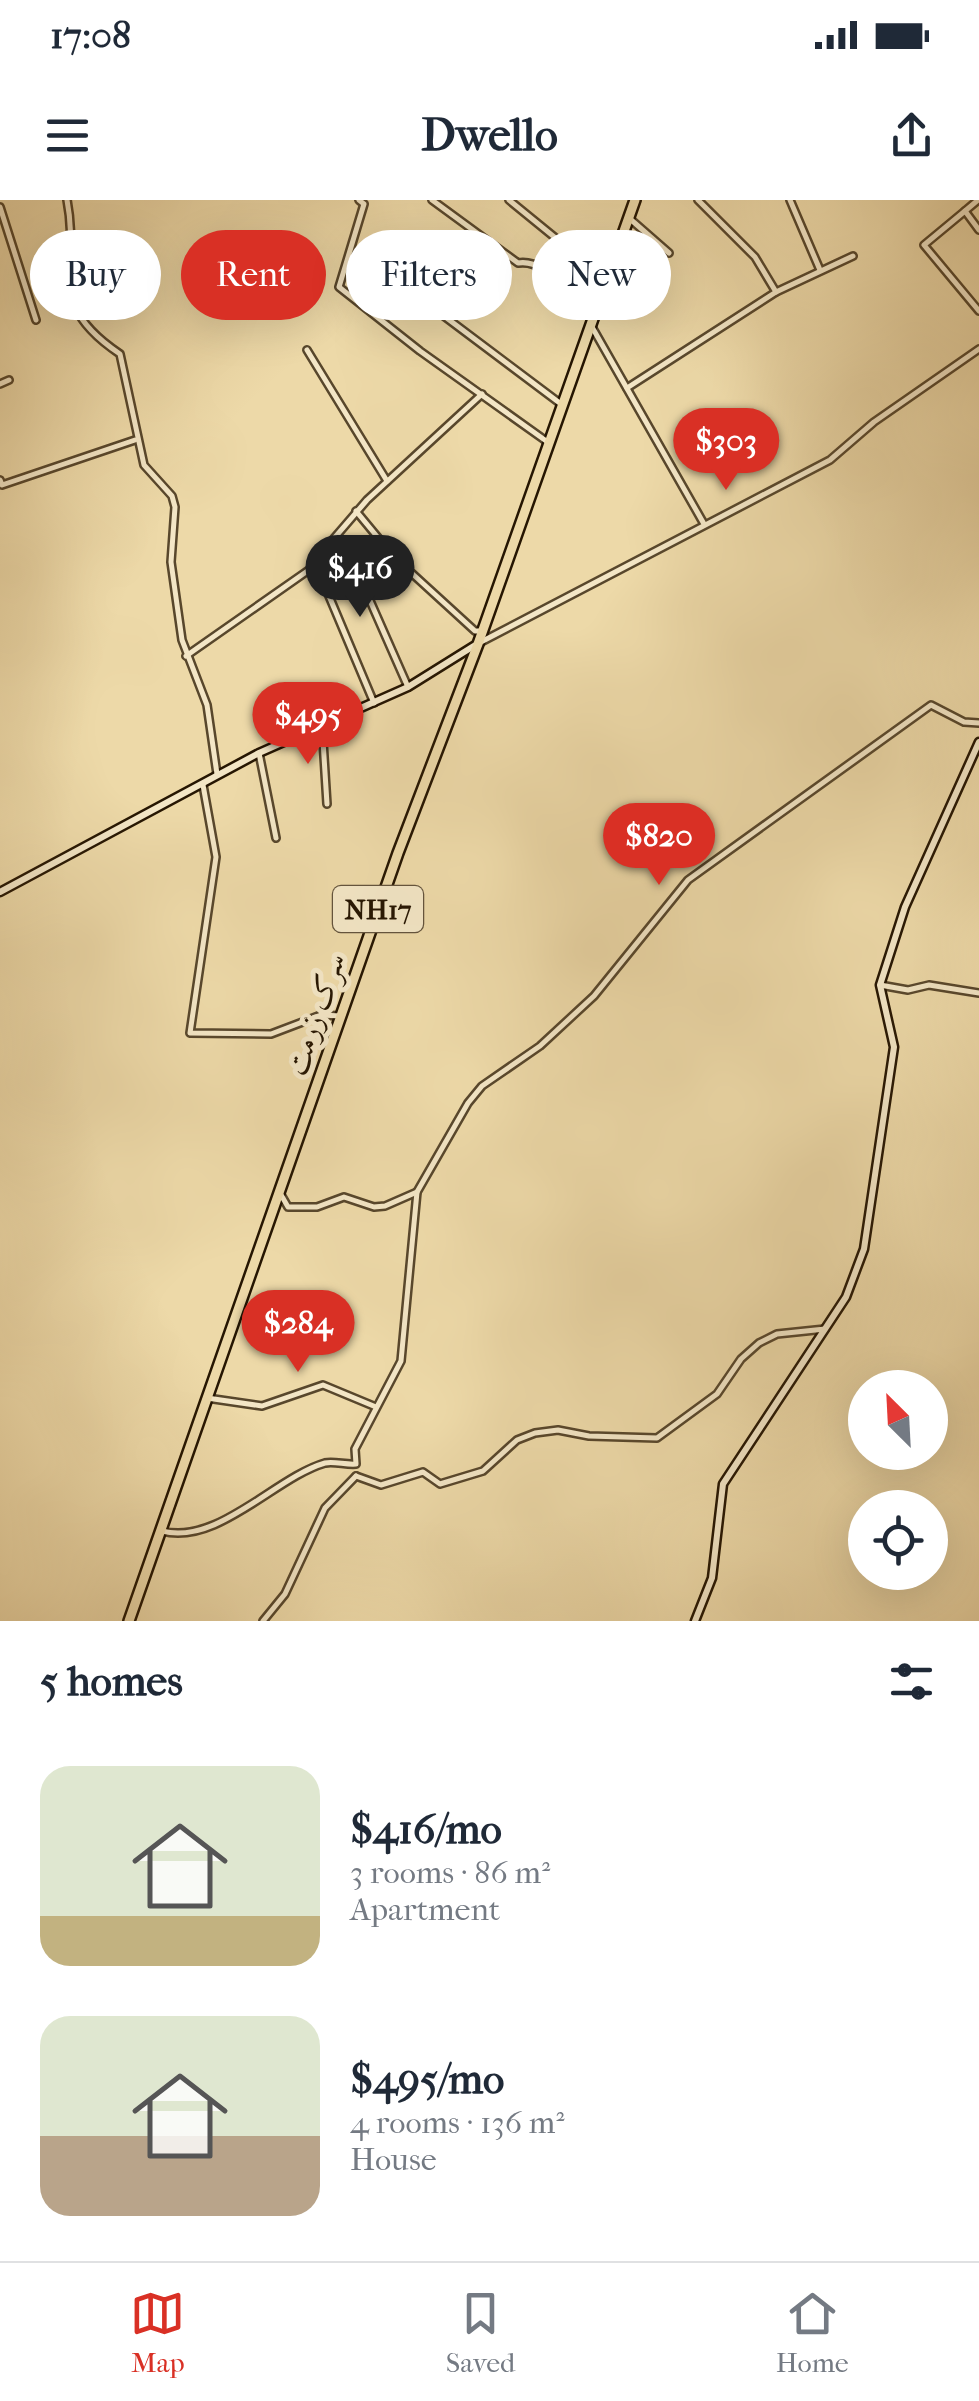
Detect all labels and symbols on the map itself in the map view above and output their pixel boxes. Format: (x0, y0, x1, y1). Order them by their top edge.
pin: $303 (667, 408, 785, 493)
pin: $416 (301, 535, 419, 620)
pin: $495 (249, 682, 367, 767)
pin: $820 (600, 803, 718, 888)
road number: NH17 (333, 886, 423, 932)
street label: سرک زرمت (278, 948, 355, 1081)
pin: $284 (239, 1290, 357, 1375)
north arrow (848, 1370, 948, 1470)

